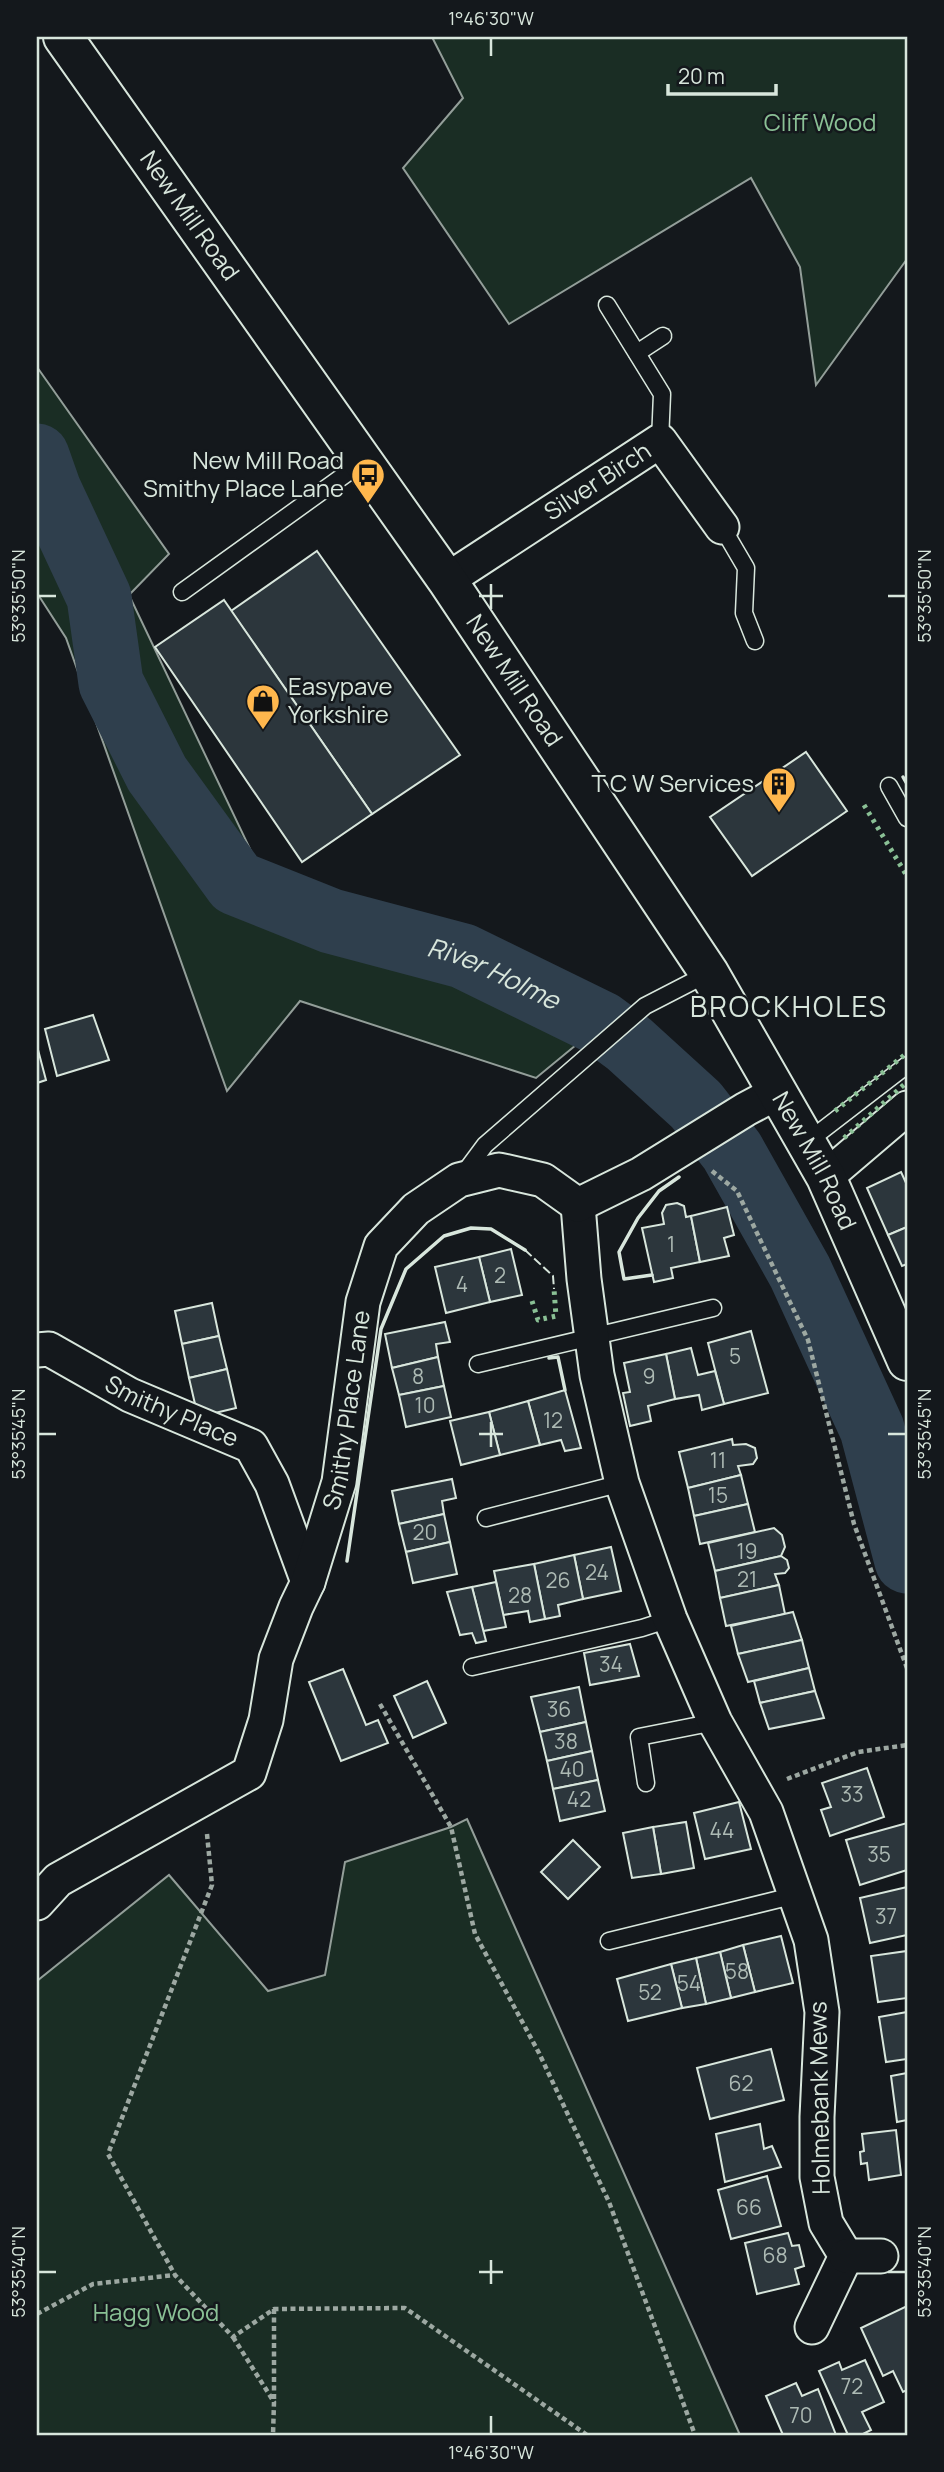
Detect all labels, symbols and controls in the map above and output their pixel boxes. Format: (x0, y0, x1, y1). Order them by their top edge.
text: 1°46'30"W (448, 6, 534, 30)
scale bar (668, 52, 776, 96)
text: 20 m (678, 62, 725, 90)
park label: Cliff Wood (764, 105, 876, 138)
street label: New Mill Road (133, 143, 248, 287)
street label: Silver Birch (537, 433, 657, 527)
place label: New Mill Road Smithy Place Lane (143, 443, 344, 504)
bus stop icon: New Mill Road Smithy Place Lane (349, 456, 387, 505)
text: 53°35'50"N (6, 549, 30, 643)
text: 53°35'50"N (912, 549, 936, 643)
street label: New Mill Road (459, 607, 571, 752)
place label: Easypave Yorkshire (288, 669, 393, 730)
shop icon: Easypave Yorkshire (244, 682, 282, 731)
building icon: T C W Services (760, 765, 798, 814)
place label: T C W Services (592, 766, 754, 799)
water label: River Holme (424, 928, 568, 1018)
district label: BROCKHOLES (690, 987, 888, 1025)
street label: New Mill Road (765, 1085, 865, 1235)
house number: 1 (667, 1230, 675, 1258)
house number: 2 (494, 1261, 506, 1289)
house number: 4 (456, 1270, 468, 1298)
street label: Smithy Place Lane (313, 1308, 377, 1513)
house number: 5 (729, 1342, 741, 1370)
house number: 8 (412, 1362, 424, 1390)
house number: 9 (642, 1362, 656, 1390)
street label: Smithy Place (100, 1366, 244, 1454)
text: 53°35'45"N (6, 1389, 30, 1479)
text: 53°35'45"N (912, 1389, 936, 1479)
house number: 10 (415, 1391, 436, 1419)
house number: 12 (543, 1406, 563, 1434)
house number: 11 (710, 1446, 726, 1474)
house number: 15 (708, 1481, 728, 1509)
house number: 20 (413, 1518, 437, 1546)
house number: 19 (736, 1537, 758, 1565)
house number: 24 (585, 1558, 609, 1586)
house number: 21 (737, 1565, 757, 1593)
house number: 26 (545, 1566, 571, 1594)
house number: 28 (508, 1581, 532, 1609)
house number: 34 (599, 1650, 623, 1678)
house number: 36 (547, 1695, 571, 1723)
house number: 38 (554, 1727, 578, 1755)
house number: 40 (559, 1755, 585, 1783)
house number: 33 (840, 1780, 864, 1808)
house number: 42 (567, 1785, 591, 1813)
house number: 44 (710, 1816, 734, 1844)
house number: 35 (867, 1840, 891, 1868)
house number: 37 (875, 1902, 897, 1930)
house number: 58 (725, 1957, 749, 1985)
house number: 54 (677, 1969, 701, 1997)
house number: 52 (638, 1978, 662, 2006)
street label: Holmebank Mews (800, 2001, 837, 2195)
house number: 62 (728, 2069, 754, 2097)
house number: 66 (736, 2193, 762, 2221)
text: 53°35'40"N (6, 2226, 30, 2318)
text: 53°35'40"N (912, 2226, 936, 2318)
house number: 68 (762, 2241, 788, 2269)
park label: Hagg Wood (93, 2295, 219, 2328)
house number: 72 (841, 2372, 863, 2400)
house number: 70 (789, 2401, 813, 2429)
text: 1°46'30"W (448, 2440, 534, 2464)

